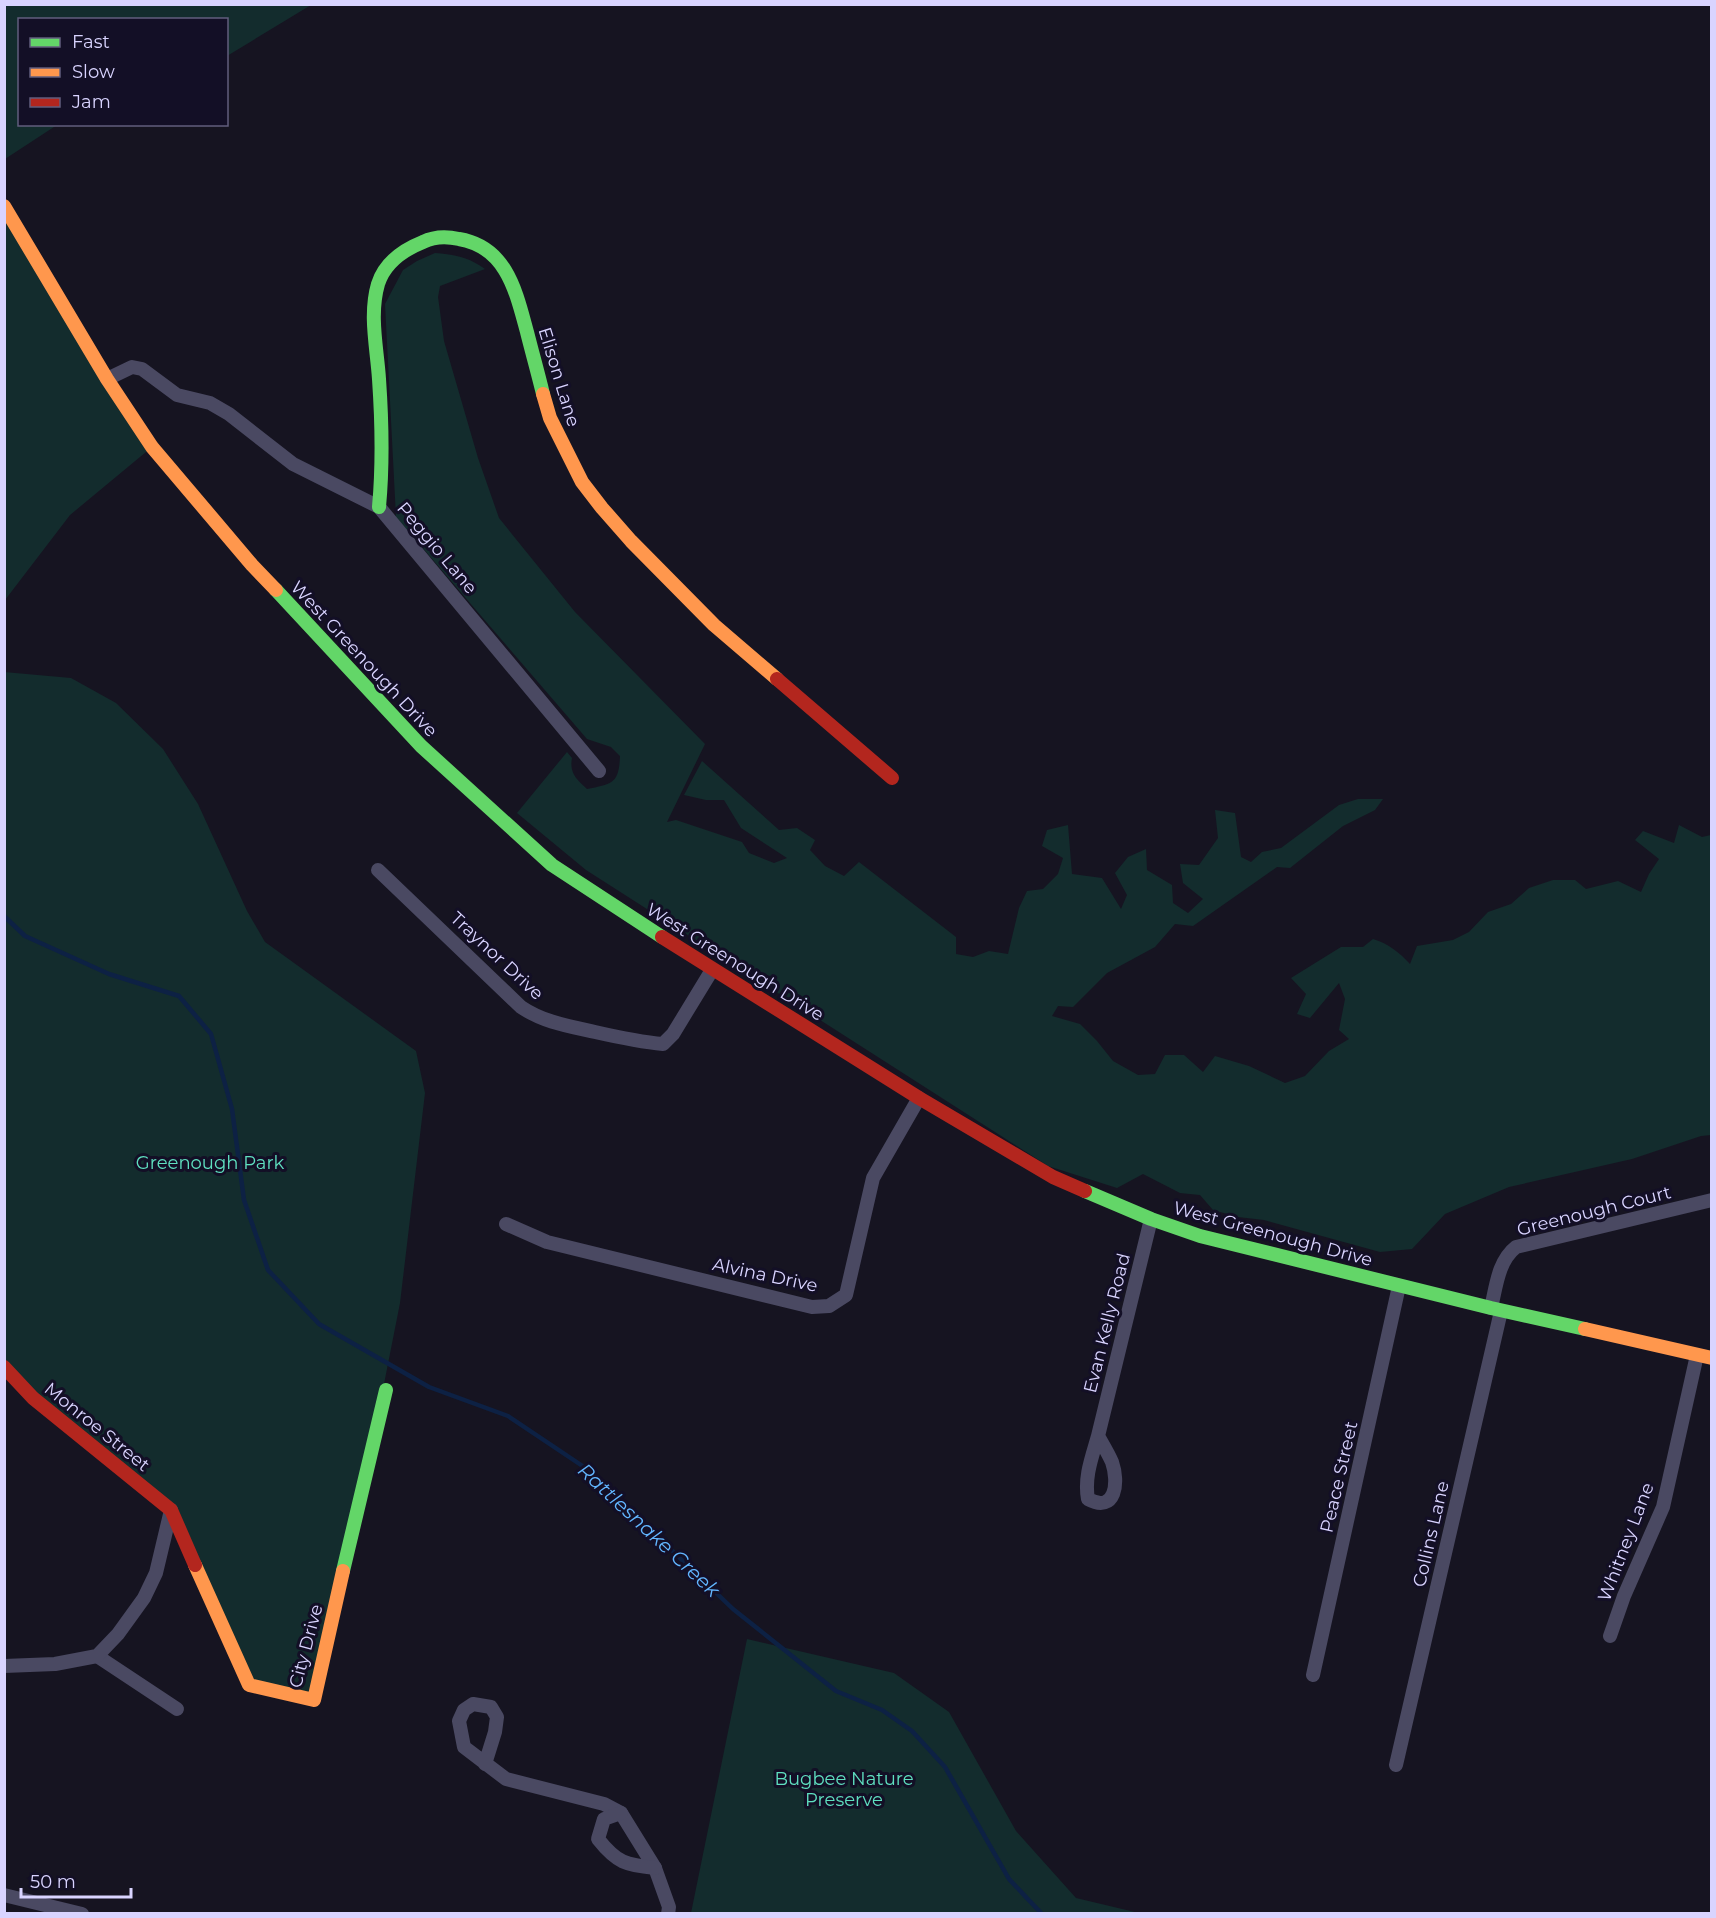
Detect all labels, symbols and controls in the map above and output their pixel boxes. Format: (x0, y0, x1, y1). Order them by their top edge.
legend (18, 18, 228, 126)
text: Fast (72, 31, 110, 53)
text: Slow (72, 61, 115, 83)
text: Jam (71, 91, 111, 113)
street label: Elison Lane (533, 325, 585, 430)
street label: Peggio Lane (392, 498, 482, 599)
street label: West Greenough Drive (286, 576, 442, 742)
street label: West Greenough Drive (642, 898, 828, 1026)
street label: Traynor Drive (446, 907, 548, 1005)
park label: Greenough Park (136, 1152, 284, 1174)
street label: Greenough Court (1515, 1181, 1673, 1241)
street label: West Greenough Drive (1171, 1197, 1375, 1271)
street label: Evan Kelly Road (1079, 1251, 1135, 1395)
street label: Alvina Drive (710, 1253, 820, 1297)
street label: Monroe Street (40, 1378, 154, 1476)
street label: Peace Street (1315, 1419, 1363, 1535)
water label: Rattlesnake Creek (573, 1458, 726, 1603)
street label: Collins Lane (1408, 1479, 1454, 1589)
street label: Whitney Lane (1593, 1479, 1659, 1605)
street label: City Drive (284, 1602, 328, 1690)
park label: Bugbee Nature Preserve (774, 1768, 914, 1811)
scale bar (21, 1861, 130, 1899)
text: 50 m (30, 1871, 76, 1893)

